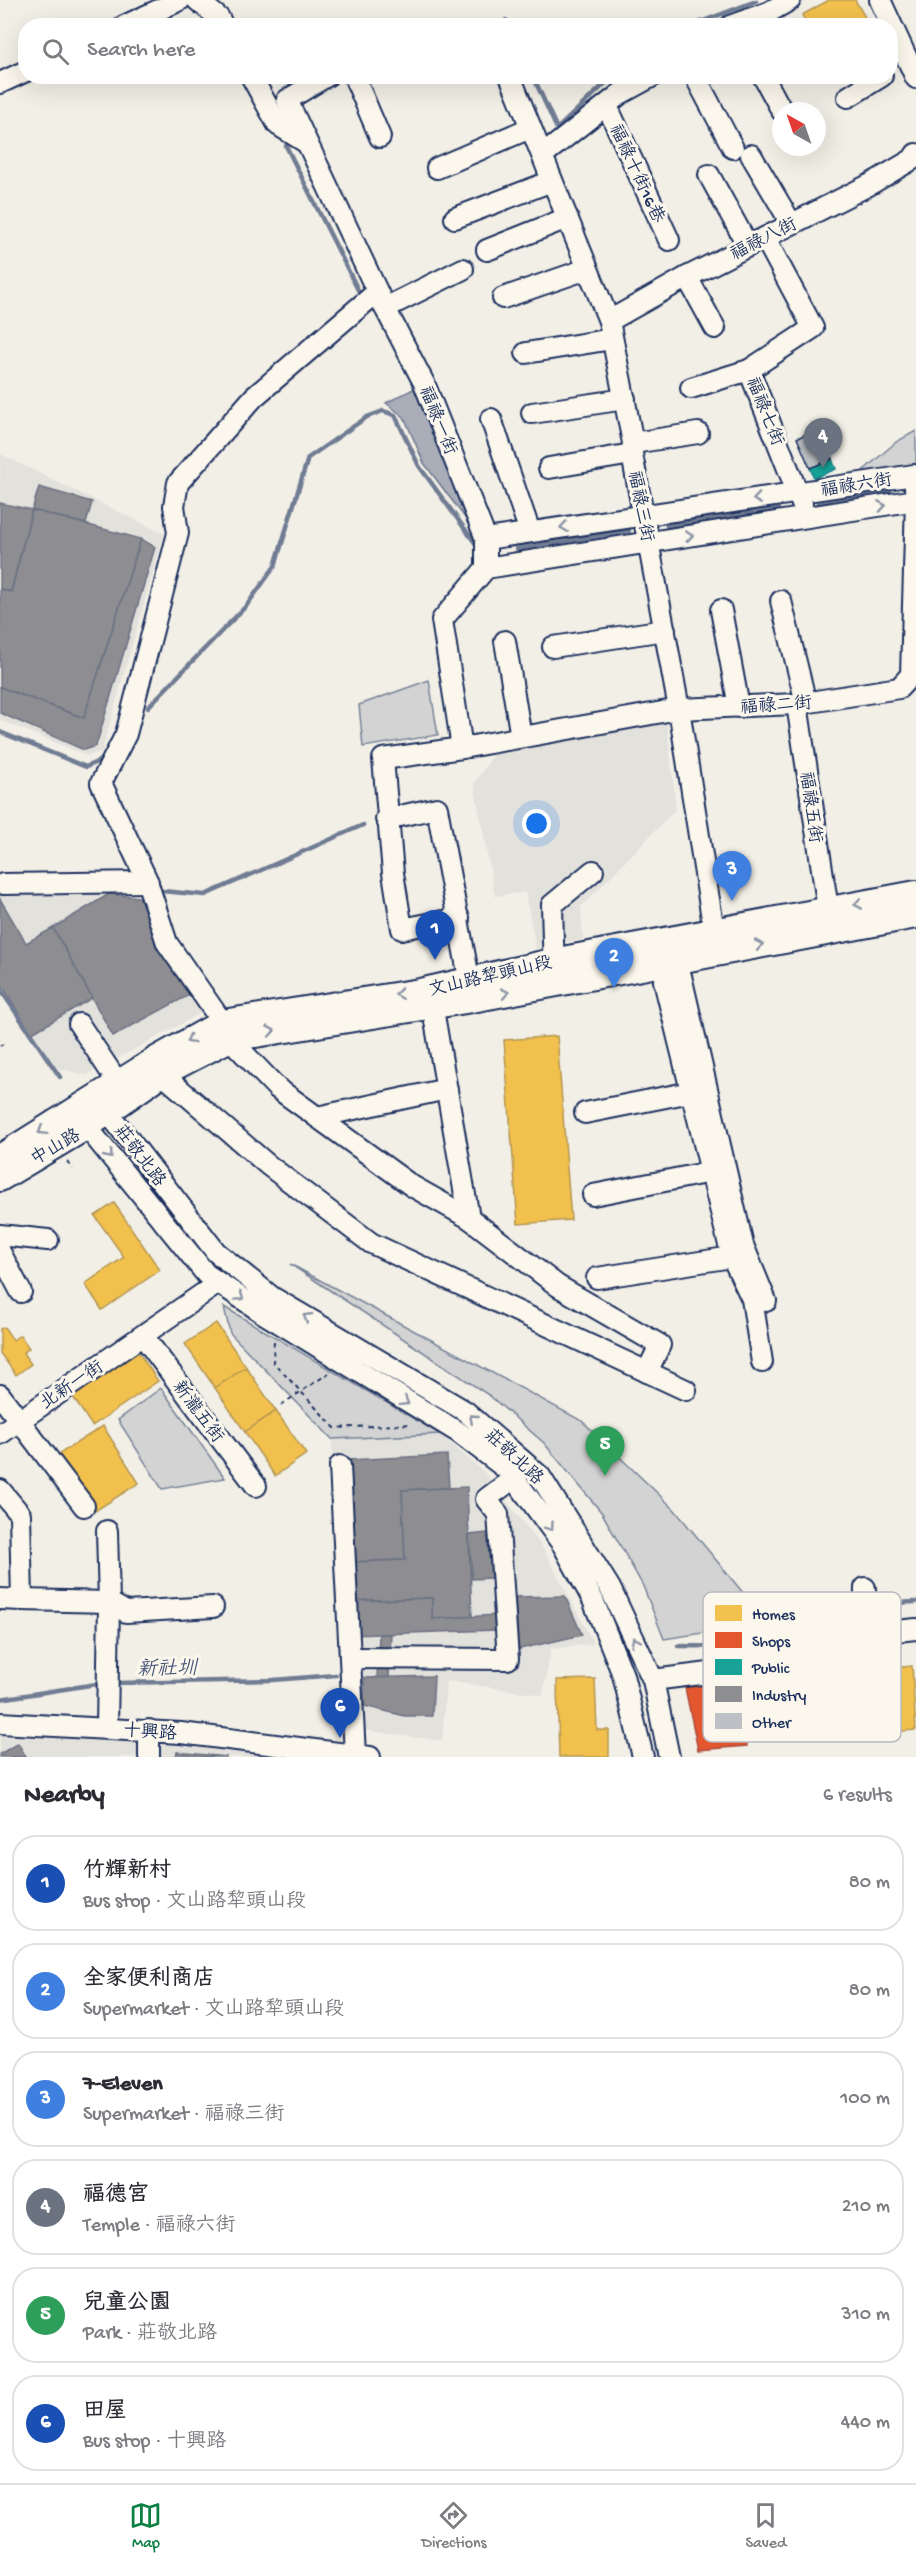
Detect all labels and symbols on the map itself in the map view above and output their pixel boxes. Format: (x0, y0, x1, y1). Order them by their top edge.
north arrow (772, 102, 826, 156)
street label: 福祿十街16巷 (604, 121, 669, 227)
street label: 福祿八街 (727, 214, 801, 266)
street label: 福祿七街 (740, 374, 788, 449)
street label: 福祿一街 (413, 383, 461, 458)
pin: 4 (804, 418, 842, 468)
street label: 福祿三街 (622, 469, 658, 544)
street label: 福祿六街 (819, 469, 894, 502)
one-way arrow (752, 493, 761, 505)
one-way arrow (876, 500, 886, 513)
one-way arrow (559, 521, 568, 533)
one-way arrow (684, 530, 694, 542)
street label: 福祿二街 (739, 693, 813, 719)
street label: 福祿五街 (794, 770, 826, 844)
your location (522, 809, 551, 838)
pin: 3 (712, 852, 752, 901)
one-way arrow (854, 897, 864, 910)
pin: 1 (416, 910, 454, 960)
pin: 2 (594, 938, 634, 988)
one-way arrow (753, 939, 763, 952)
street label: 文山路犂頭山段 (427, 952, 554, 1002)
one-way arrow (395, 987, 404, 999)
one-way arrow (500, 987, 510, 1000)
one-way arrow (266, 1025, 276, 1038)
one-way arrow (186, 1033, 196, 1044)
street label: 莊敬北路 (109, 1121, 170, 1192)
one-way arrow (38, 1124, 48, 1136)
street label: 中山路 (27, 1125, 85, 1171)
one-way arrow (102, 1148, 113, 1159)
one-way arrow (234, 1290, 245, 1301)
one-way arrow (303, 1313, 313, 1325)
street label: 北新一街 (36, 1356, 108, 1415)
street label: 新瀧五街 (167, 1377, 228, 1448)
one-way arrow (399, 1394, 409, 1406)
one-way arrow (469, 1414, 480, 1425)
street label: 莊敬北路 (480, 1425, 547, 1490)
pin: 5 (586, 1426, 624, 1476)
one-way arrow (543, 1520, 554, 1531)
legend (703, 1592, 901, 1742)
text: Homes (752, 1607, 796, 1626)
text: Shops (752, 1634, 791, 1653)
one-way arrow (630, 1637, 642, 1648)
water label: 新社圳 (137, 1657, 199, 1683)
text: Public (751, 1661, 790, 1680)
pin: 6 (320, 1688, 360, 1738)
text: Industry (752, 1688, 806, 1707)
text: Other (752, 1715, 792, 1734)
street label: 十興路 (122, 1720, 178, 1746)

